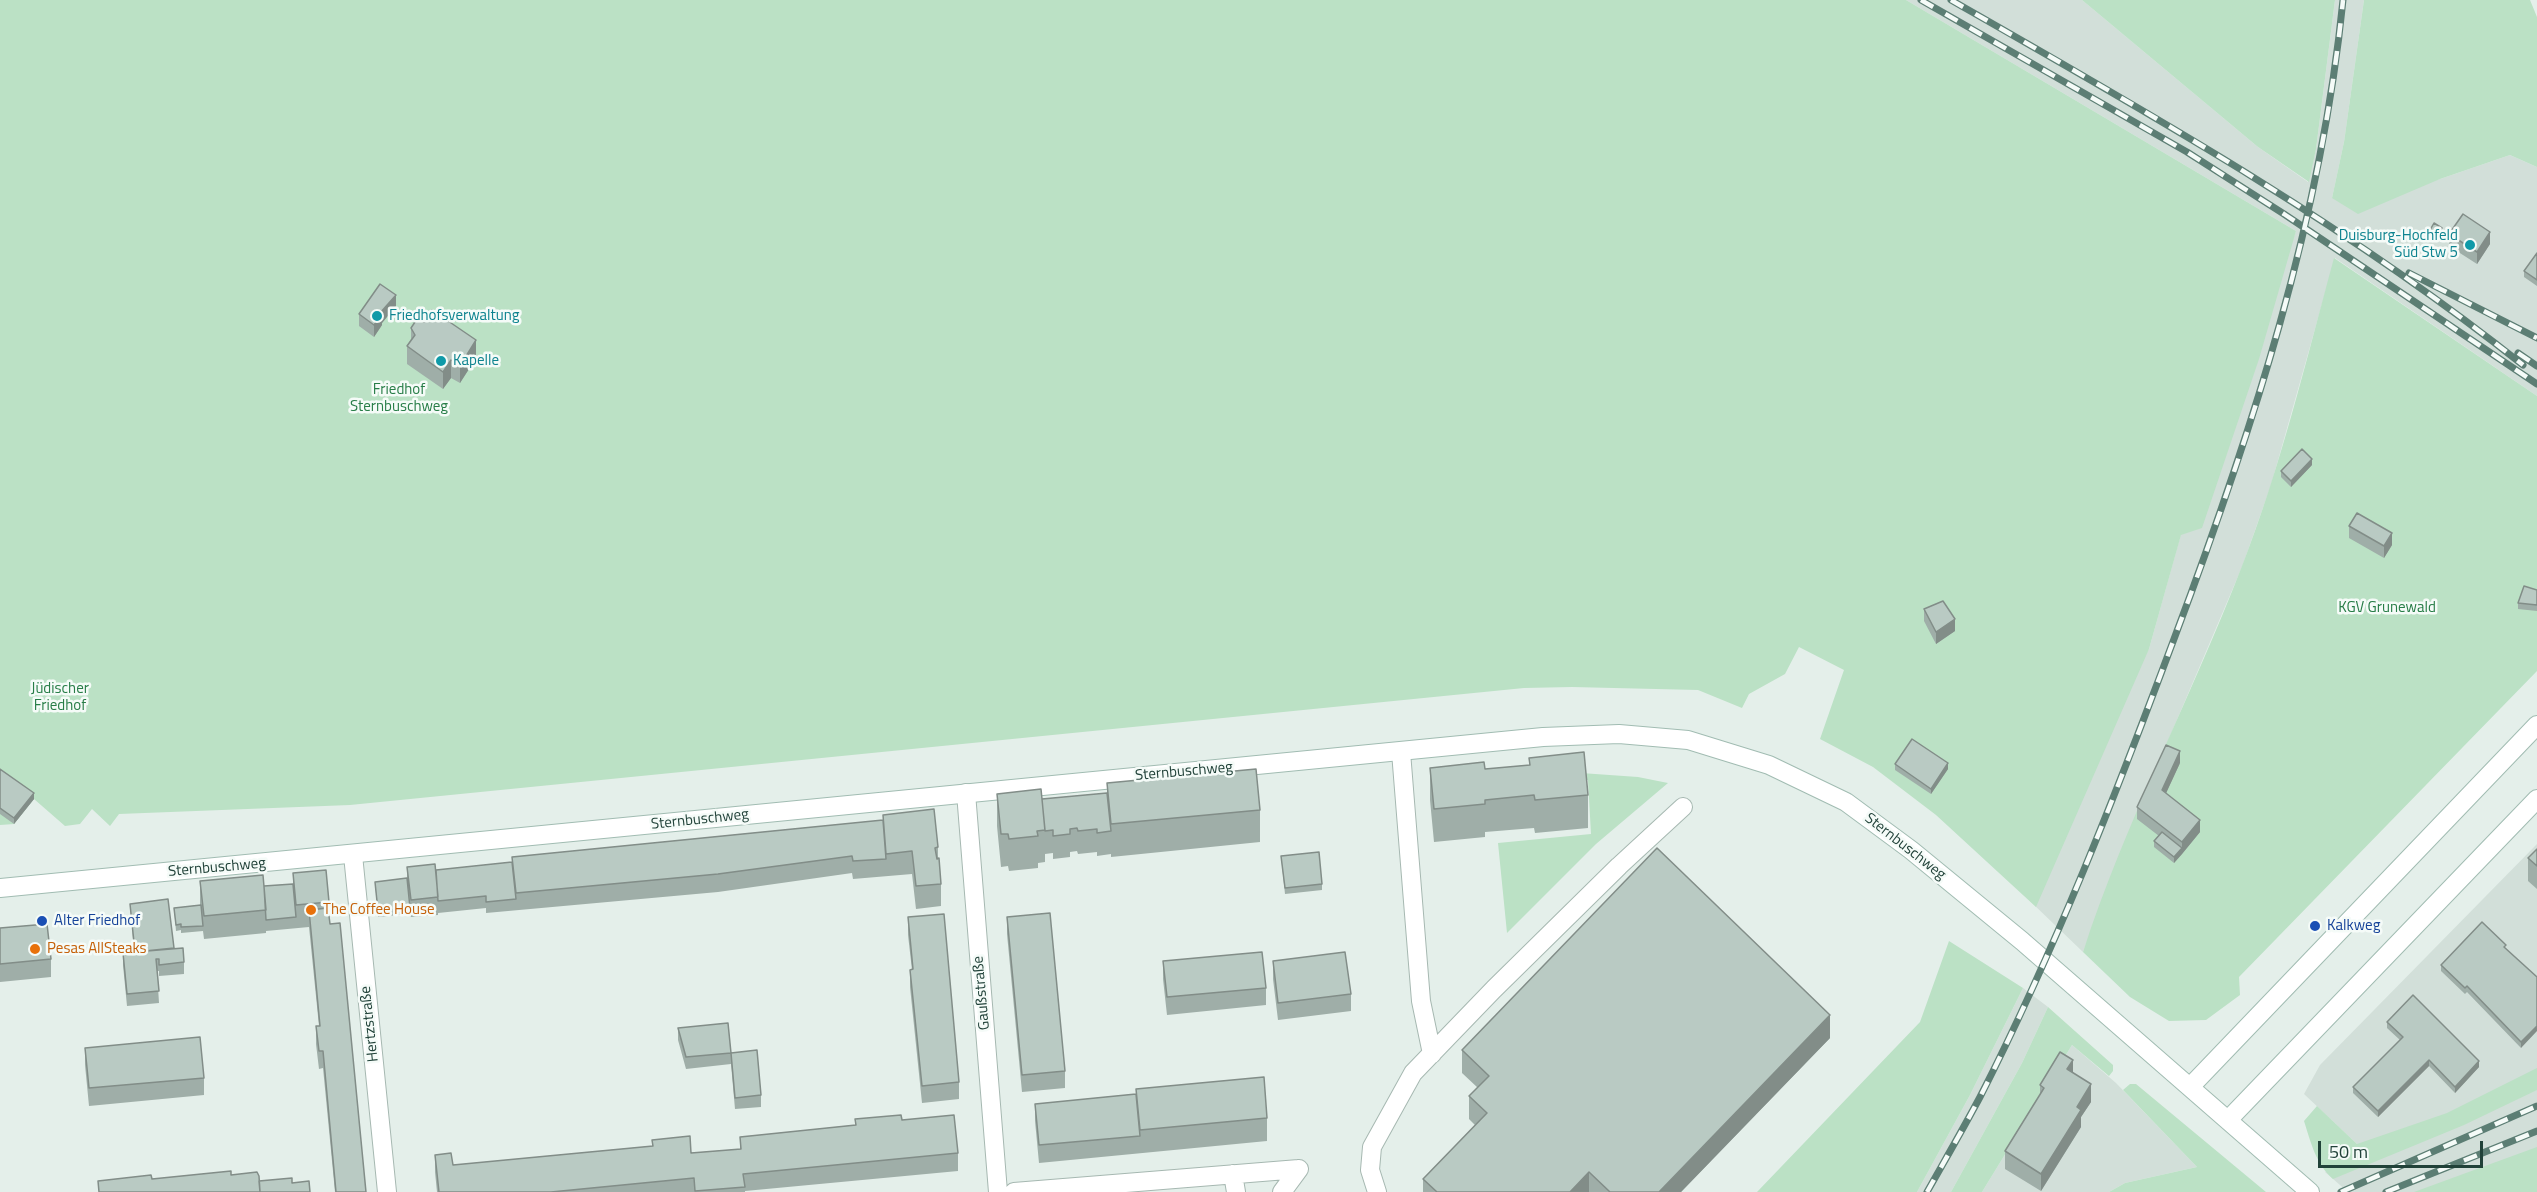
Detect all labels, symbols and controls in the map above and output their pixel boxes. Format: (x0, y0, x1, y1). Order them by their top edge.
place label: Duisburg-Hochfeld Süd Stw 5 (2339, 227, 2458, 262)
marker: Duisburg-Hochfeld Süd Stw 5 (2463, 238, 2477, 252)
place label: Friedhofsverwaltung (389, 307, 520, 325)
marker: Friedhofsverwaltung (370, 309, 384, 323)
place label: Kapelle (453, 352, 499, 370)
marker: Kapelle (434, 354, 448, 368)
park label: Friedhof Sternbuschweg (350, 381, 448, 416)
park label: KGV Grunewald (2338, 599, 2436, 617)
park label: Jüdischer Friedhof (31, 680, 89, 715)
street label: Sternbuschweg (1134, 759, 1234, 785)
street label: Sternbuschweg (650, 806, 750, 834)
street label: Sternbuschweg (1861, 810, 1949, 884)
street label: Sternbuschweg (167, 855, 267, 881)
place label: The Coffee House (323, 901, 434, 919)
marker: The Coffee House (304, 903, 318, 917)
place label: Alter Friedhof (54, 912, 140, 930)
marker: Alter Friedhof (35, 914, 49, 928)
place label: Kalkweg (2327, 917, 2380, 935)
marker: Kalkweg (2308, 919, 2322, 933)
place label: Pesas AllSteaks (47, 940, 147, 958)
marker: Pesas AllSteaks (28, 942, 42, 956)
street label: Gaußstraße (970, 955, 994, 1031)
street label: Hertzstraße (357, 985, 383, 1063)
scale bar (2321, 1129, 2486, 1167)
text: 50 m (2329, 1138, 2368, 1165)

